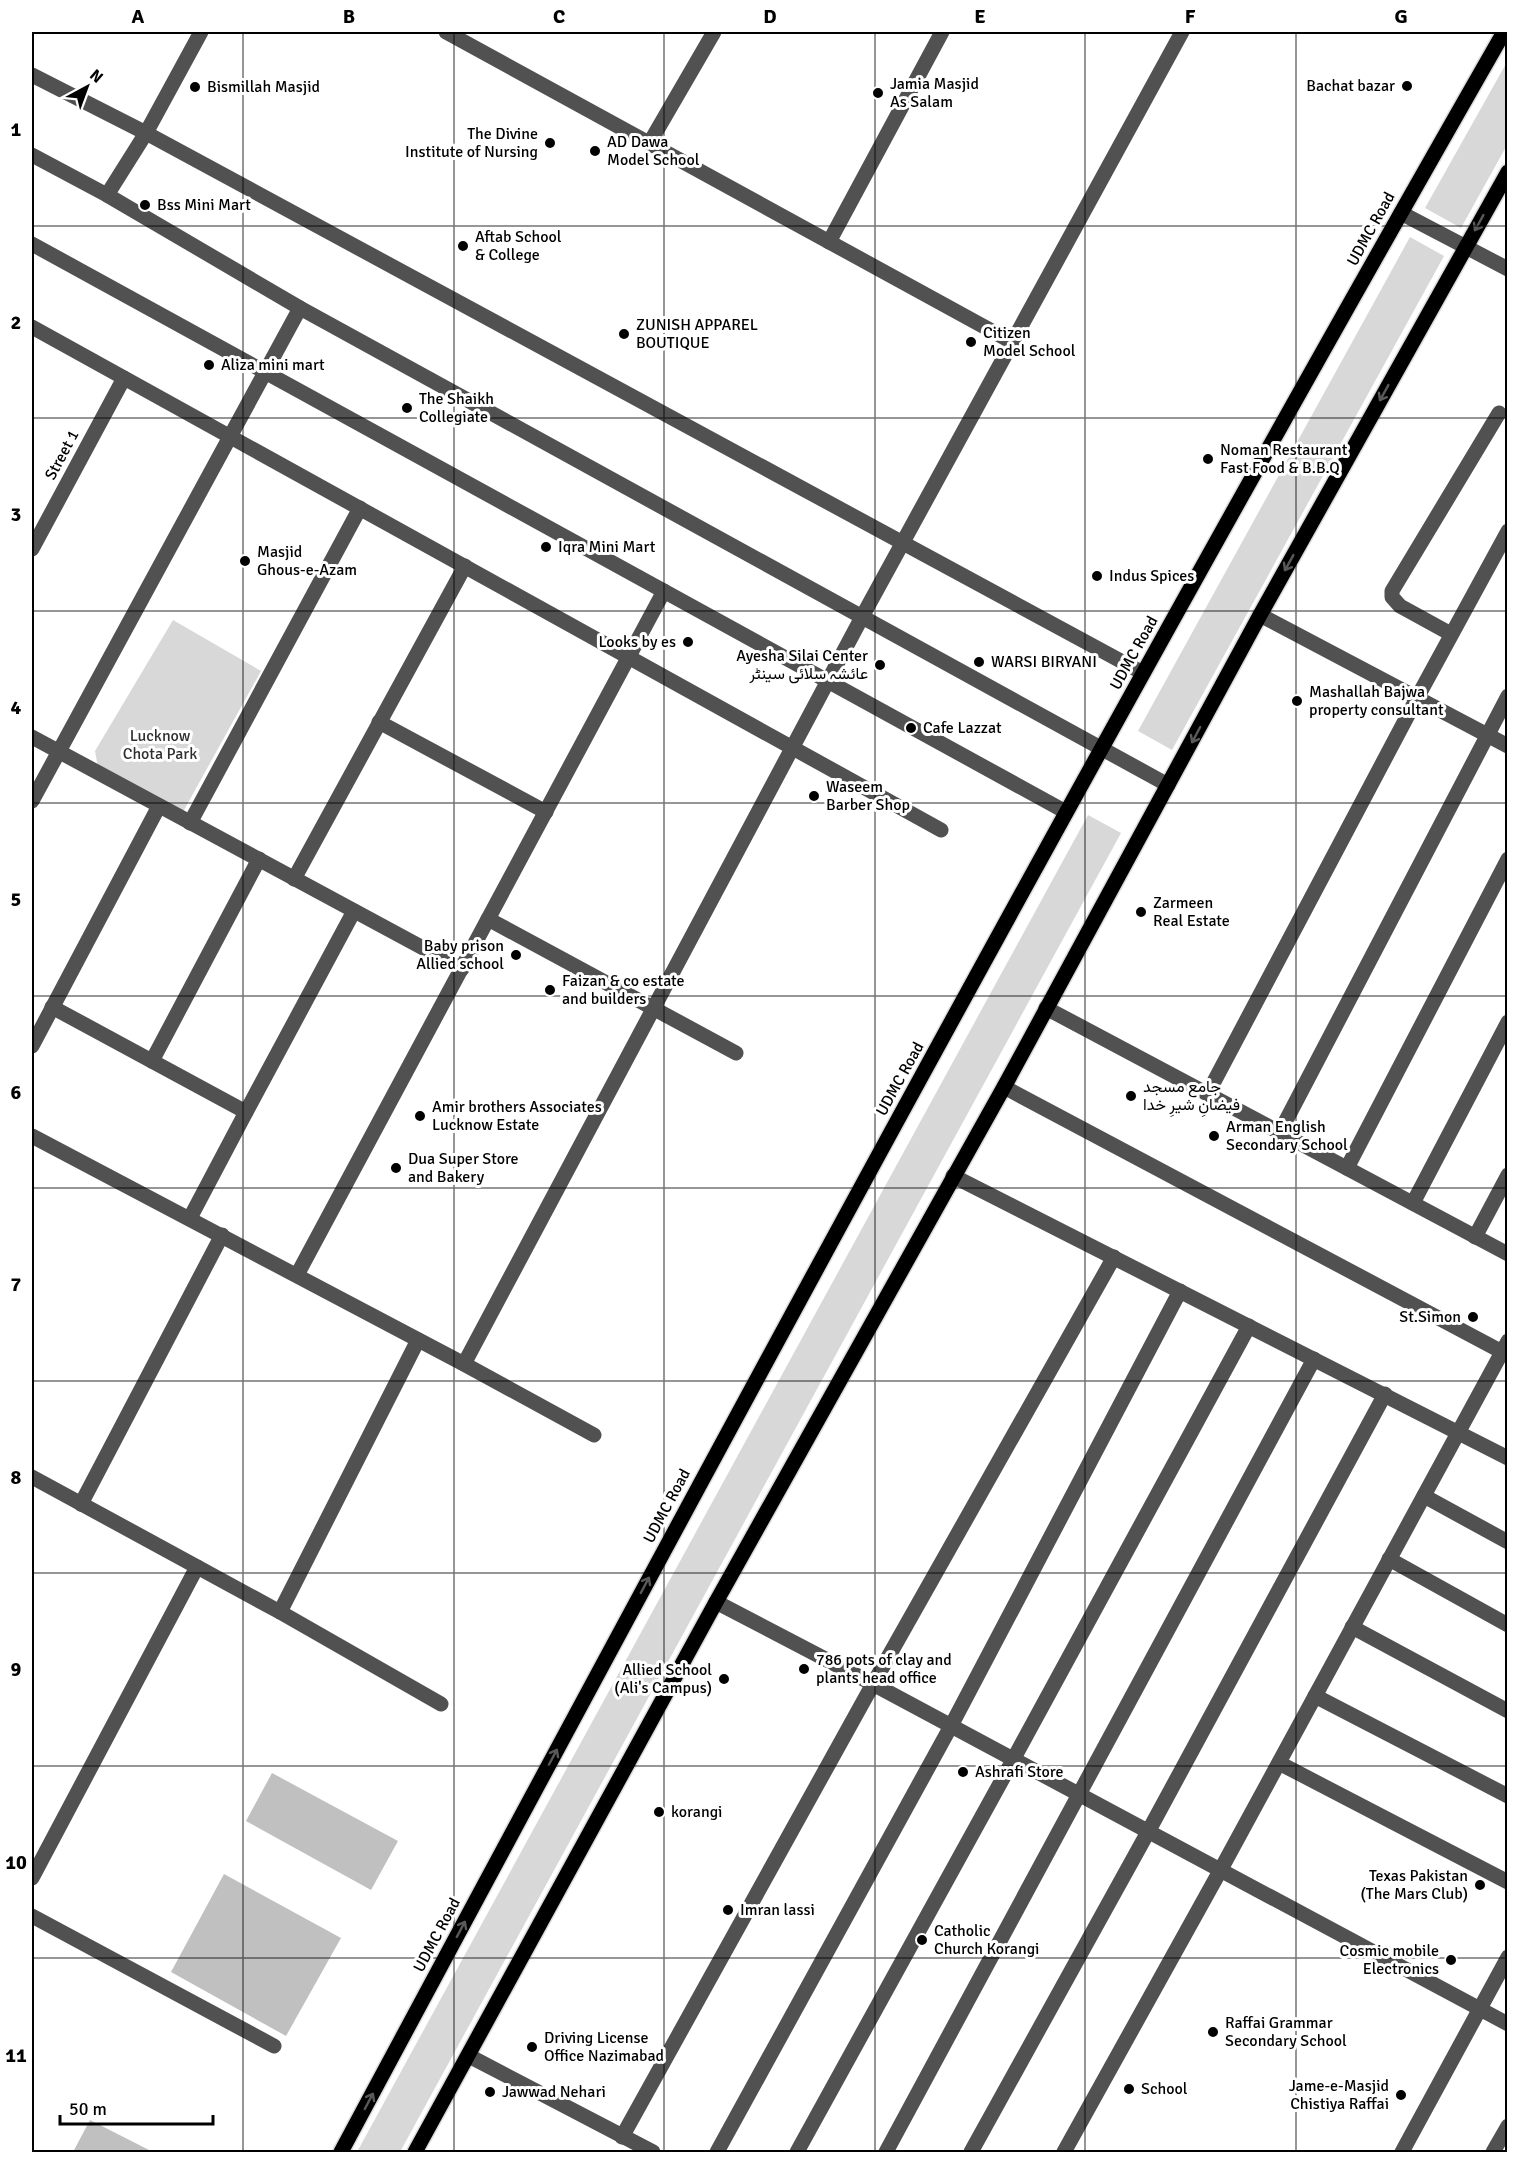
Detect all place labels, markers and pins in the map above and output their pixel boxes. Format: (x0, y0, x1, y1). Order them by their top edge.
place label: Jamia Masjid As Salam (890, 74, 979, 112)
place label: Bachat bazar (1306, 76, 1395, 96)
place label: Bismillah Masjid (207, 77, 320, 97)
marker: Bachat bazar (1400, 79, 1414, 93)
marker: Bismillah Masjid (188, 80, 202, 94)
marker: Jamia Masjid As Salam (871, 86, 885, 100)
place label: The Divine Institute of Nursing (405, 124, 538, 162)
place label: AD Dawa Model School (607, 132, 700, 170)
marker: The Divine Institute of Nursing (543, 136, 557, 150)
marker: AD Dawa Model School (588, 144, 602, 158)
place label: Bss Mini Mart (157, 195, 251, 215)
marker: Bss Mini Mart (138, 198, 152, 212)
place label: Aftab School & College (475, 227, 562, 265)
marker: Aftab School & College (456, 239, 470, 253)
place label: ZUNISH APPAREL BOUTIQUE (636, 315, 758, 353)
place label: Citizen Model School (983, 323, 1076, 361)
marker: ZUNISH APPAREL BOUTIQUE (617, 327, 631, 341)
marker: Citizen Model School (964, 335, 978, 349)
place label: Aliza mini mart (221, 355, 325, 375)
marker: Aliza mini mart (202, 358, 216, 372)
place label: The Shaikh Collegiate (419, 389, 494, 427)
marker: The Shaikh Collegiate (400, 401, 414, 415)
place label: Noman Restaurant Fast Food & B.B.Q (1220, 440, 1348, 478)
marker: Noman Restaurant Fast Food & B.B.Q (1201, 452, 1215, 466)
place label: Iqra Mini Mart (558, 537, 656, 557)
marker: Iqra Mini Mart (539, 540, 553, 554)
place label: Masjid Ghous-e-Azam (257, 542, 357, 580)
marker: Masjid Ghous-e-Azam (238, 554, 252, 568)
place label: Indus Spices (1109, 566, 1194, 586)
marker: Indus Spices (1090, 569, 1104, 583)
place label: Looks by es (598, 632, 676, 652)
marker: Looks by es (681, 635, 695, 649)
place label: Ayesha Silai Center عائشہ سلائی سینٹر (736, 646, 868, 684)
place label: WARSI BIRYANI (991, 652, 1097, 672)
marker: WARSI BIRYANI (972, 655, 986, 669)
marker: Ayesha Silai Center عائشہ سلائی سینٹر (873, 658, 887, 672)
place label: Mashallah Bajwa property consultant (1309, 682, 1444, 720)
marker: Mashallah Bajwa property consultant (1290, 694, 1304, 708)
place label: Cafe Lazzat (923, 718, 1002, 738)
marker: Cafe Lazzat (904, 721, 918, 735)
place label: Waseem Barber Shop (826, 777, 910, 815)
marker: Waseem Barber Shop (807, 789, 821, 803)
place label: Zarmeen Real Estate (1153, 893, 1230, 931)
marker: Zarmeen Real Estate (1134, 905, 1148, 919)
place label: Baby prison Allied school (416, 936, 504, 974)
marker: Baby prison Allied school (509, 948, 523, 962)
place label: Faizan & co estate and builders (562, 971, 685, 1009)
marker: Faizan & co estate and builders (543, 983, 557, 997)
place label: جامع مسجد فیضانِ شیرِ خدا (1143, 1077, 1240, 1117)
marker: جامع مسجد فیضانِ شیرِ خدا (1124, 1089, 1138, 1103)
place label: Amir brothers Associates Lucknow Estate (432, 1097, 602, 1135)
marker: Amir brothers Associates Lucknow Estate (413, 1109, 427, 1123)
place label: Arman English Secondary School (1226, 1117, 1348, 1155)
marker: Arman English Secondary School (1207, 1129, 1221, 1143)
place label: Dua Super Store and Bakery (408, 1149, 519, 1187)
marker: Dua Super Store and Bakery (389, 1161, 403, 1175)
place label: St.Simon (1399, 1307, 1461, 1327)
marker: St.Simon (1466, 1310, 1480, 1324)
place label: 786 pots of clay and plants head office (816, 1650, 952, 1688)
place label: Allied School (Ali's Campus) (614, 1660, 712, 1698)
marker: 786 pots of clay and plants head office (797, 1662, 811, 1676)
marker: Allied School (Ali's Campus) (717, 1672, 731, 1686)
place label: Ashrafi Store (975, 1762, 1063, 1782)
marker: Ashrafi Store (956, 1765, 970, 1779)
place label: korangi (671, 1802, 722, 1822)
marker: korangi (652, 1805, 666, 1819)
place label: Texas Pakistan (The Mars Club) (1360, 1866, 1468, 1904)
marker: Texas Pakistan (The Mars Club) (1473, 1878, 1487, 1892)
place label: Imran lassi (740, 1900, 815, 1920)
marker: Imran lassi (721, 1903, 735, 1917)
place label: Catholic Church Korangi (934, 1921, 1039, 1959)
marker: Catholic Church Korangi (915, 1933, 929, 1947)
place label: Cosmic mobile Electronics (1340, 1941, 1439, 1979)
marker: Cosmic mobile Electronics (1444, 1953, 1458, 1967)
place label: Raffai Grammar Secondary School (1225, 2013, 1347, 2051)
marker: Raffai Grammar Secondary School (1206, 2025, 1220, 2039)
place label: Driving License Office Nazimabad (544, 2028, 664, 2066)
marker: Driving License Office Nazimabad (525, 2040, 539, 2054)
place label: Jame-e-Masjid Chistiya Raffai (1289, 2076, 1389, 2114)
place label: School (1141, 2079, 1188, 2099)
place label: Jawwad Nehari (502, 2082, 606, 2102)
marker: School (1122, 2082, 1136, 2096)
marker: Jawwad Nehari (483, 2085, 497, 2099)
marker: Jame-e-Masjid Chistiya Raffai (1394, 2088, 1408, 2102)

